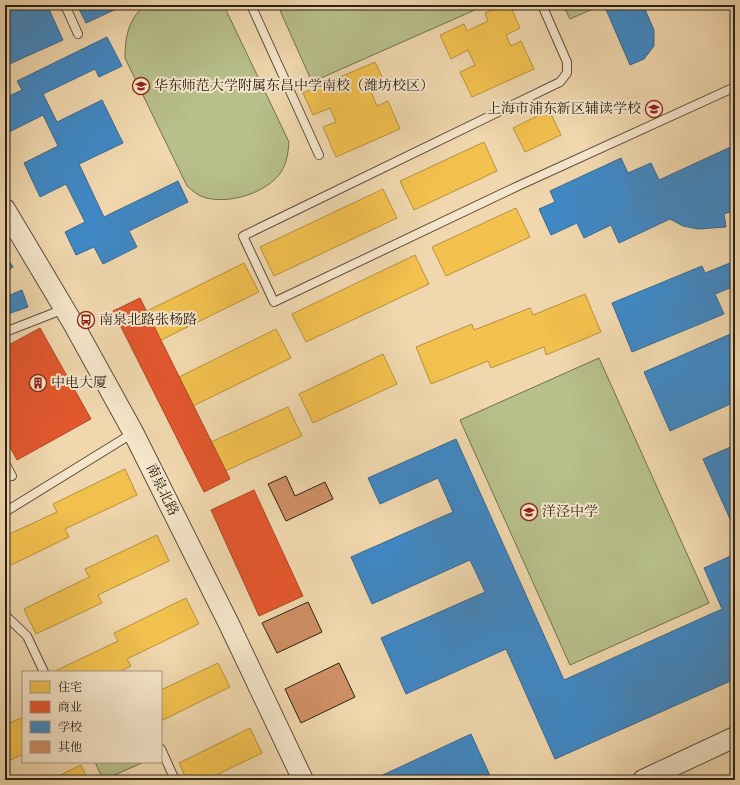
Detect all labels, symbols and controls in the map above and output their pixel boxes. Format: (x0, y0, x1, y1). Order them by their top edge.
school or university icon: 华东师范大学附属东昌中学南校（潍坊校区） (131, 76, 151, 96)
place label: 华东师范大学附属东昌中学南校（潍坊校区） (154, 78, 434, 93)
school or university icon: 上海市浦东新区辅读学校 (644, 99, 664, 119)
place label: 上海市浦东新区辅读学校 (487, 101, 641, 116)
bus stop icon: 南泉北路张杨路 (76, 310, 96, 330)
place label: 南泉北路张杨路 (99, 312, 197, 327)
building icon: 中电大厦 (28, 373, 48, 393)
place label: 中电大厦 (51, 375, 107, 390)
street label: 南泉北路 (143, 461, 181, 518)
school or university icon: 洋泾中学 (519, 502, 539, 522)
place label: 洋泾中学 (542, 504, 598, 519)
legend (22, 671, 162, 763)
text: 住宅 (58, 680, 82, 694)
text: 商业 (58, 700, 82, 714)
text: 学校 (58, 720, 82, 734)
text: 其他 (58, 740, 82, 754)

